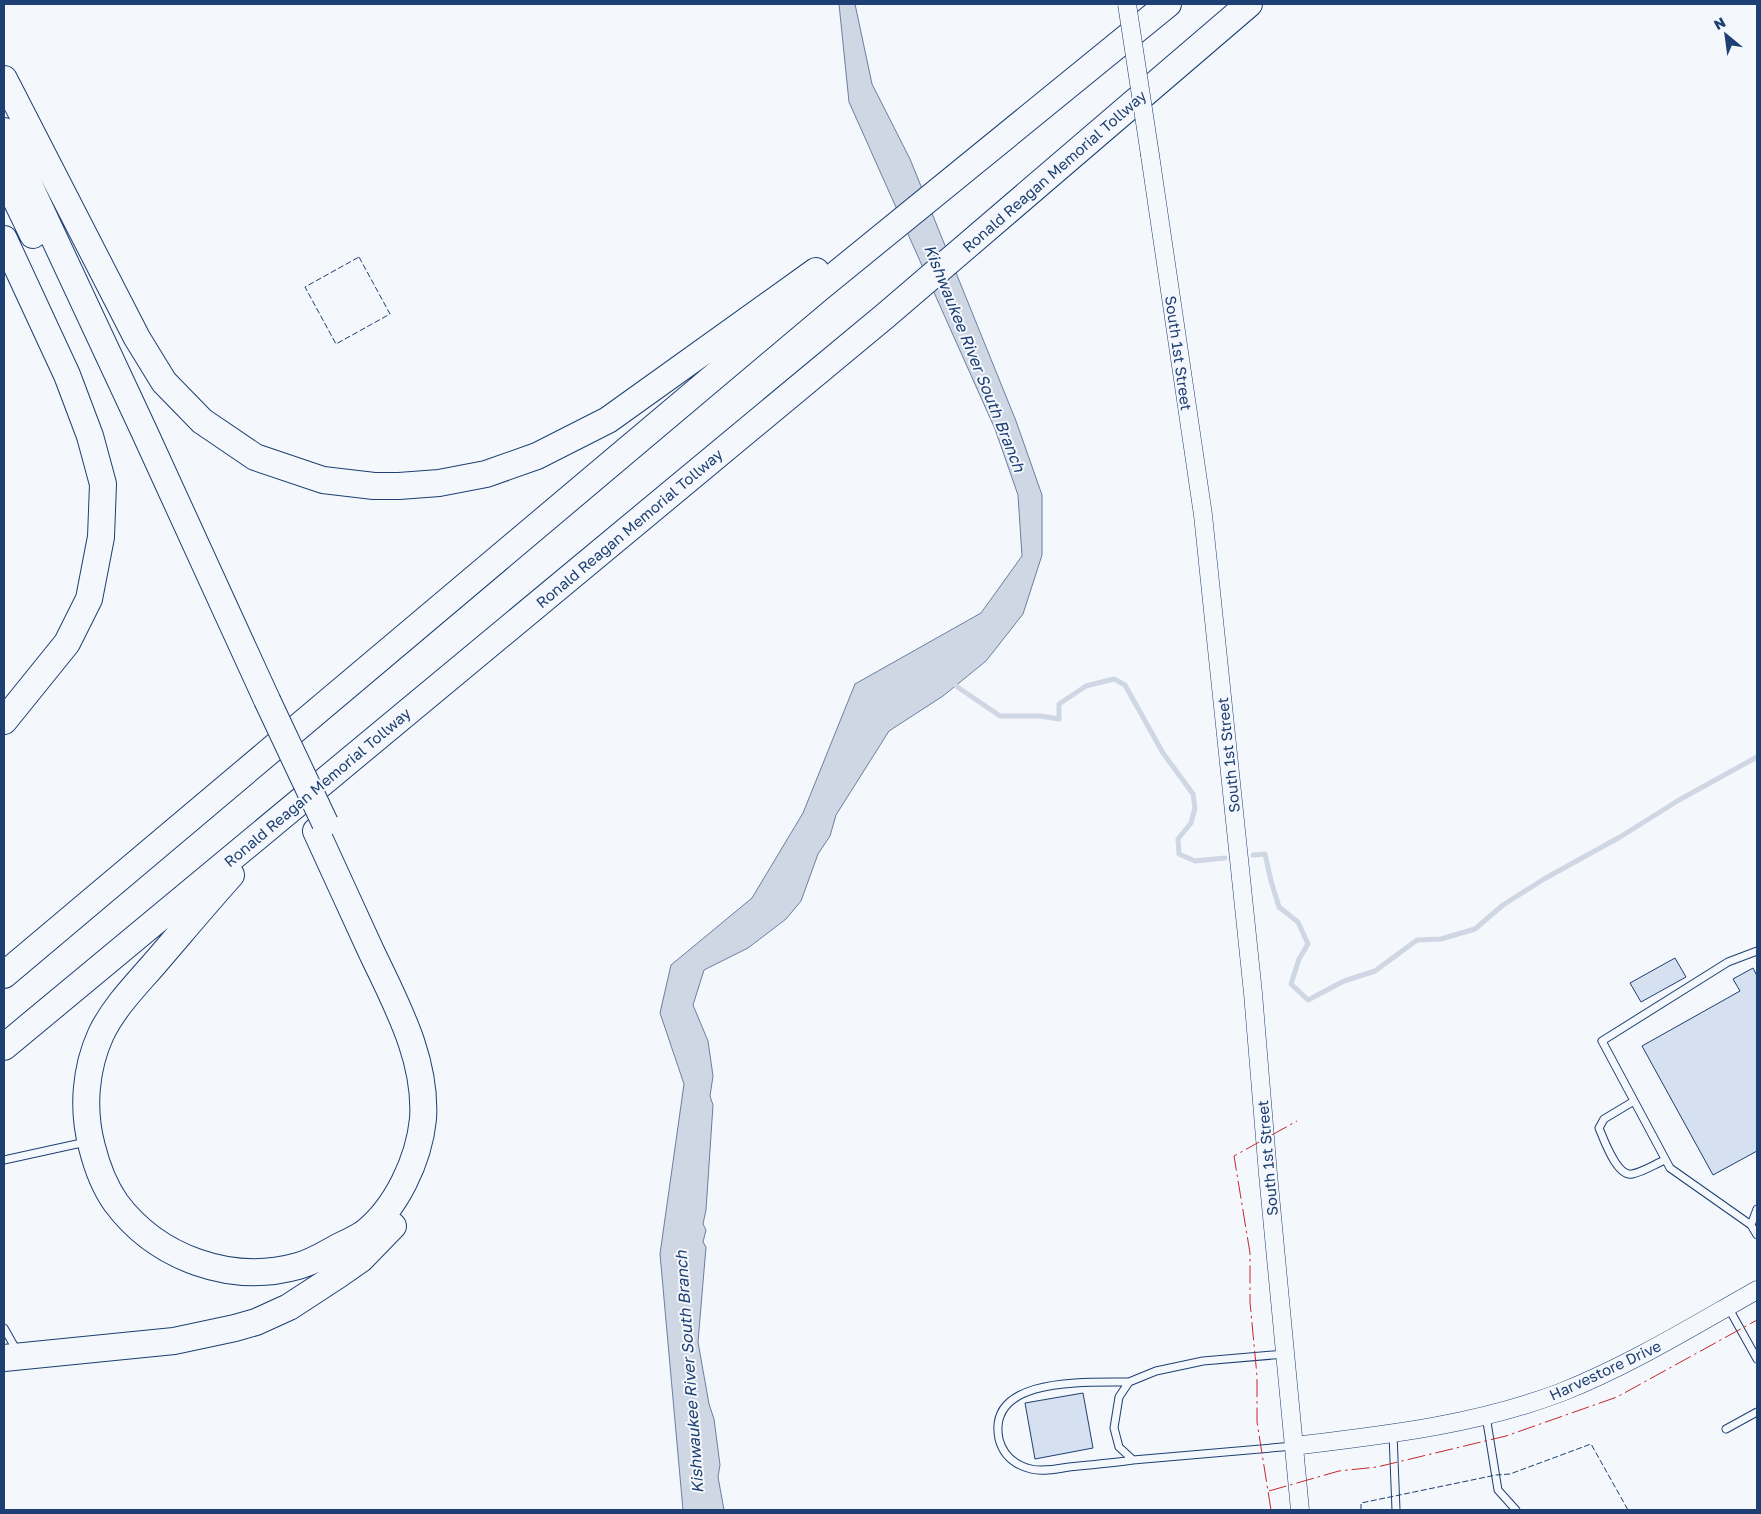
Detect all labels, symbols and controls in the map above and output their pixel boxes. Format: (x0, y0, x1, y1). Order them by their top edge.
north arrow (1701, 10, 1751, 60)
text: N (1711, 13, 1728, 33)
street label: Ronald Reagan Memorial Tollway (958, 86, 1150, 256)
water label: Kishwaukee River South Branch (920, 241, 1030, 476)
street label: South 1st Street (1162, 294, 1196, 412)
street label: Ronald Reagan Memorial Tollway (532, 444, 726, 611)
street label: South 1st Street (1213, 696, 1243, 814)
street label: Ronald Reagan Memorial Tollway (220, 703, 414, 870)
street label: South 1st Street (1253, 1099, 1281, 1217)
water label: Kishwaukee River South Branch (670, 1249, 707, 1494)
street label: Harvestore Drive (1546, 1336, 1664, 1404)

